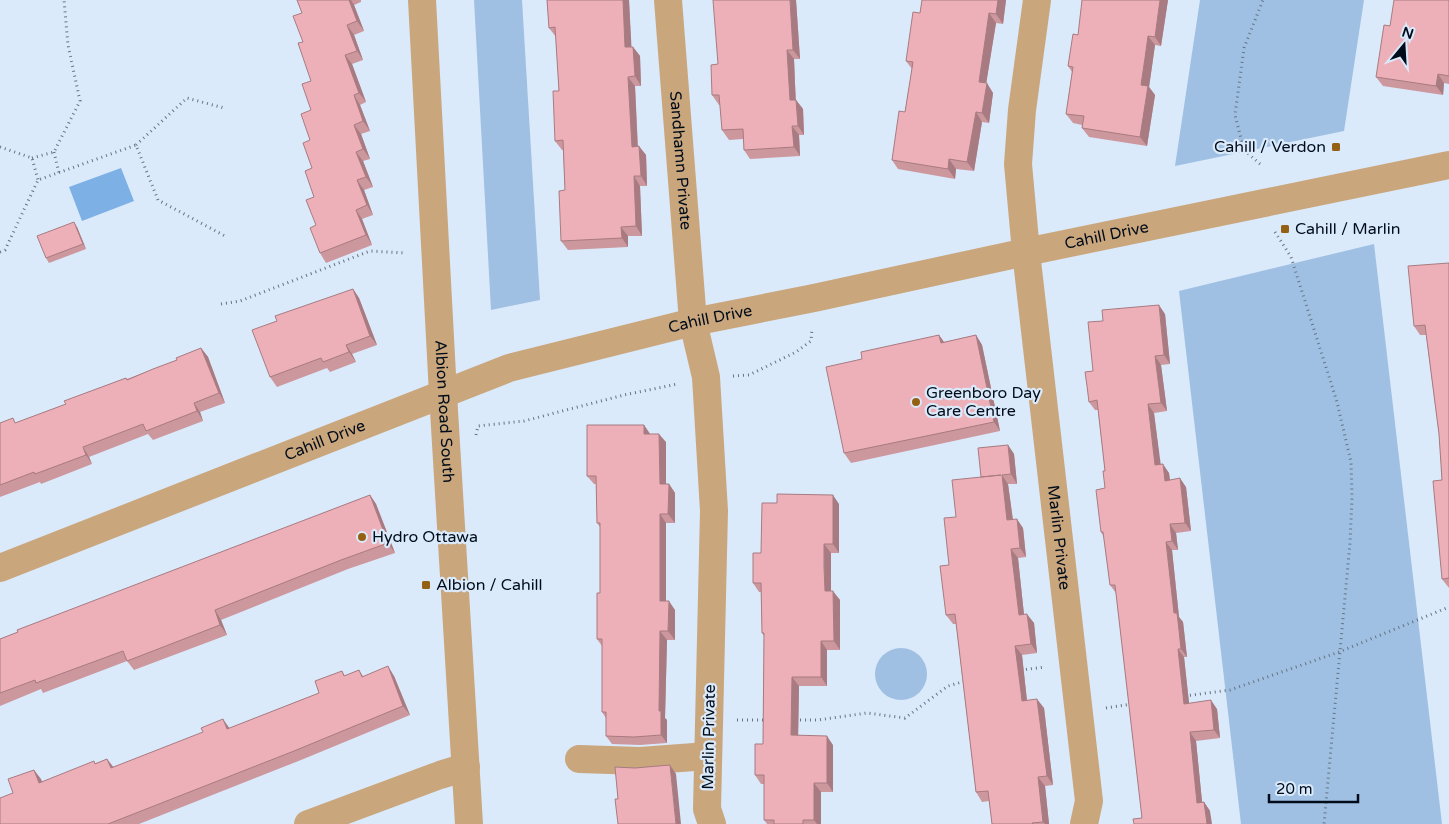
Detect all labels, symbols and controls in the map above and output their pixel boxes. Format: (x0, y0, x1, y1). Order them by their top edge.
north arrow (1379, 20, 1429, 70)
text: N (1400, 23, 1416, 43)
street label: Sandhamn Private (665, 90, 696, 231)
place label: Cahill / Verdon (1214, 137, 1326, 157)
marker: Cahill / Verdon (1330, 141, 1342, 153)
street label: Cahill Drive (1063, 217, 1150, 254)
place label: Cahill / Marlin (1295, 219, 1401, 239)
marker: Cahill / Marlin (1279, 223, 1291, 235)
street label: Cahill Drive (666, 300, 754, 338)
street label: Albion Road South (430, 339, 458, 483)
place label: Greenboro Day Care Centre (926, 383, 1041, 421)
marker: Greenboro Day Care Centre (910, 396, 922, 408)
street label: Cahill Drive (281, 415, 368, 465)
street label: Marlin Private (1043, 484, 1075, 591)
place label: Hydro Ottawa (372, 527, 478, 547)
marker: Hydro Ottawa (356, 531, 368, 543)
place label: Albion / Cahill (436, 575, 543, 595)
marker: Albion / Cahill (420, 579, 432, 591)
street label: Marlin Private (698, 684, 720, 790)
scale bar (1269, 772, 1358, 804)
text: 20 m (1276, 780, 1313, 798)

